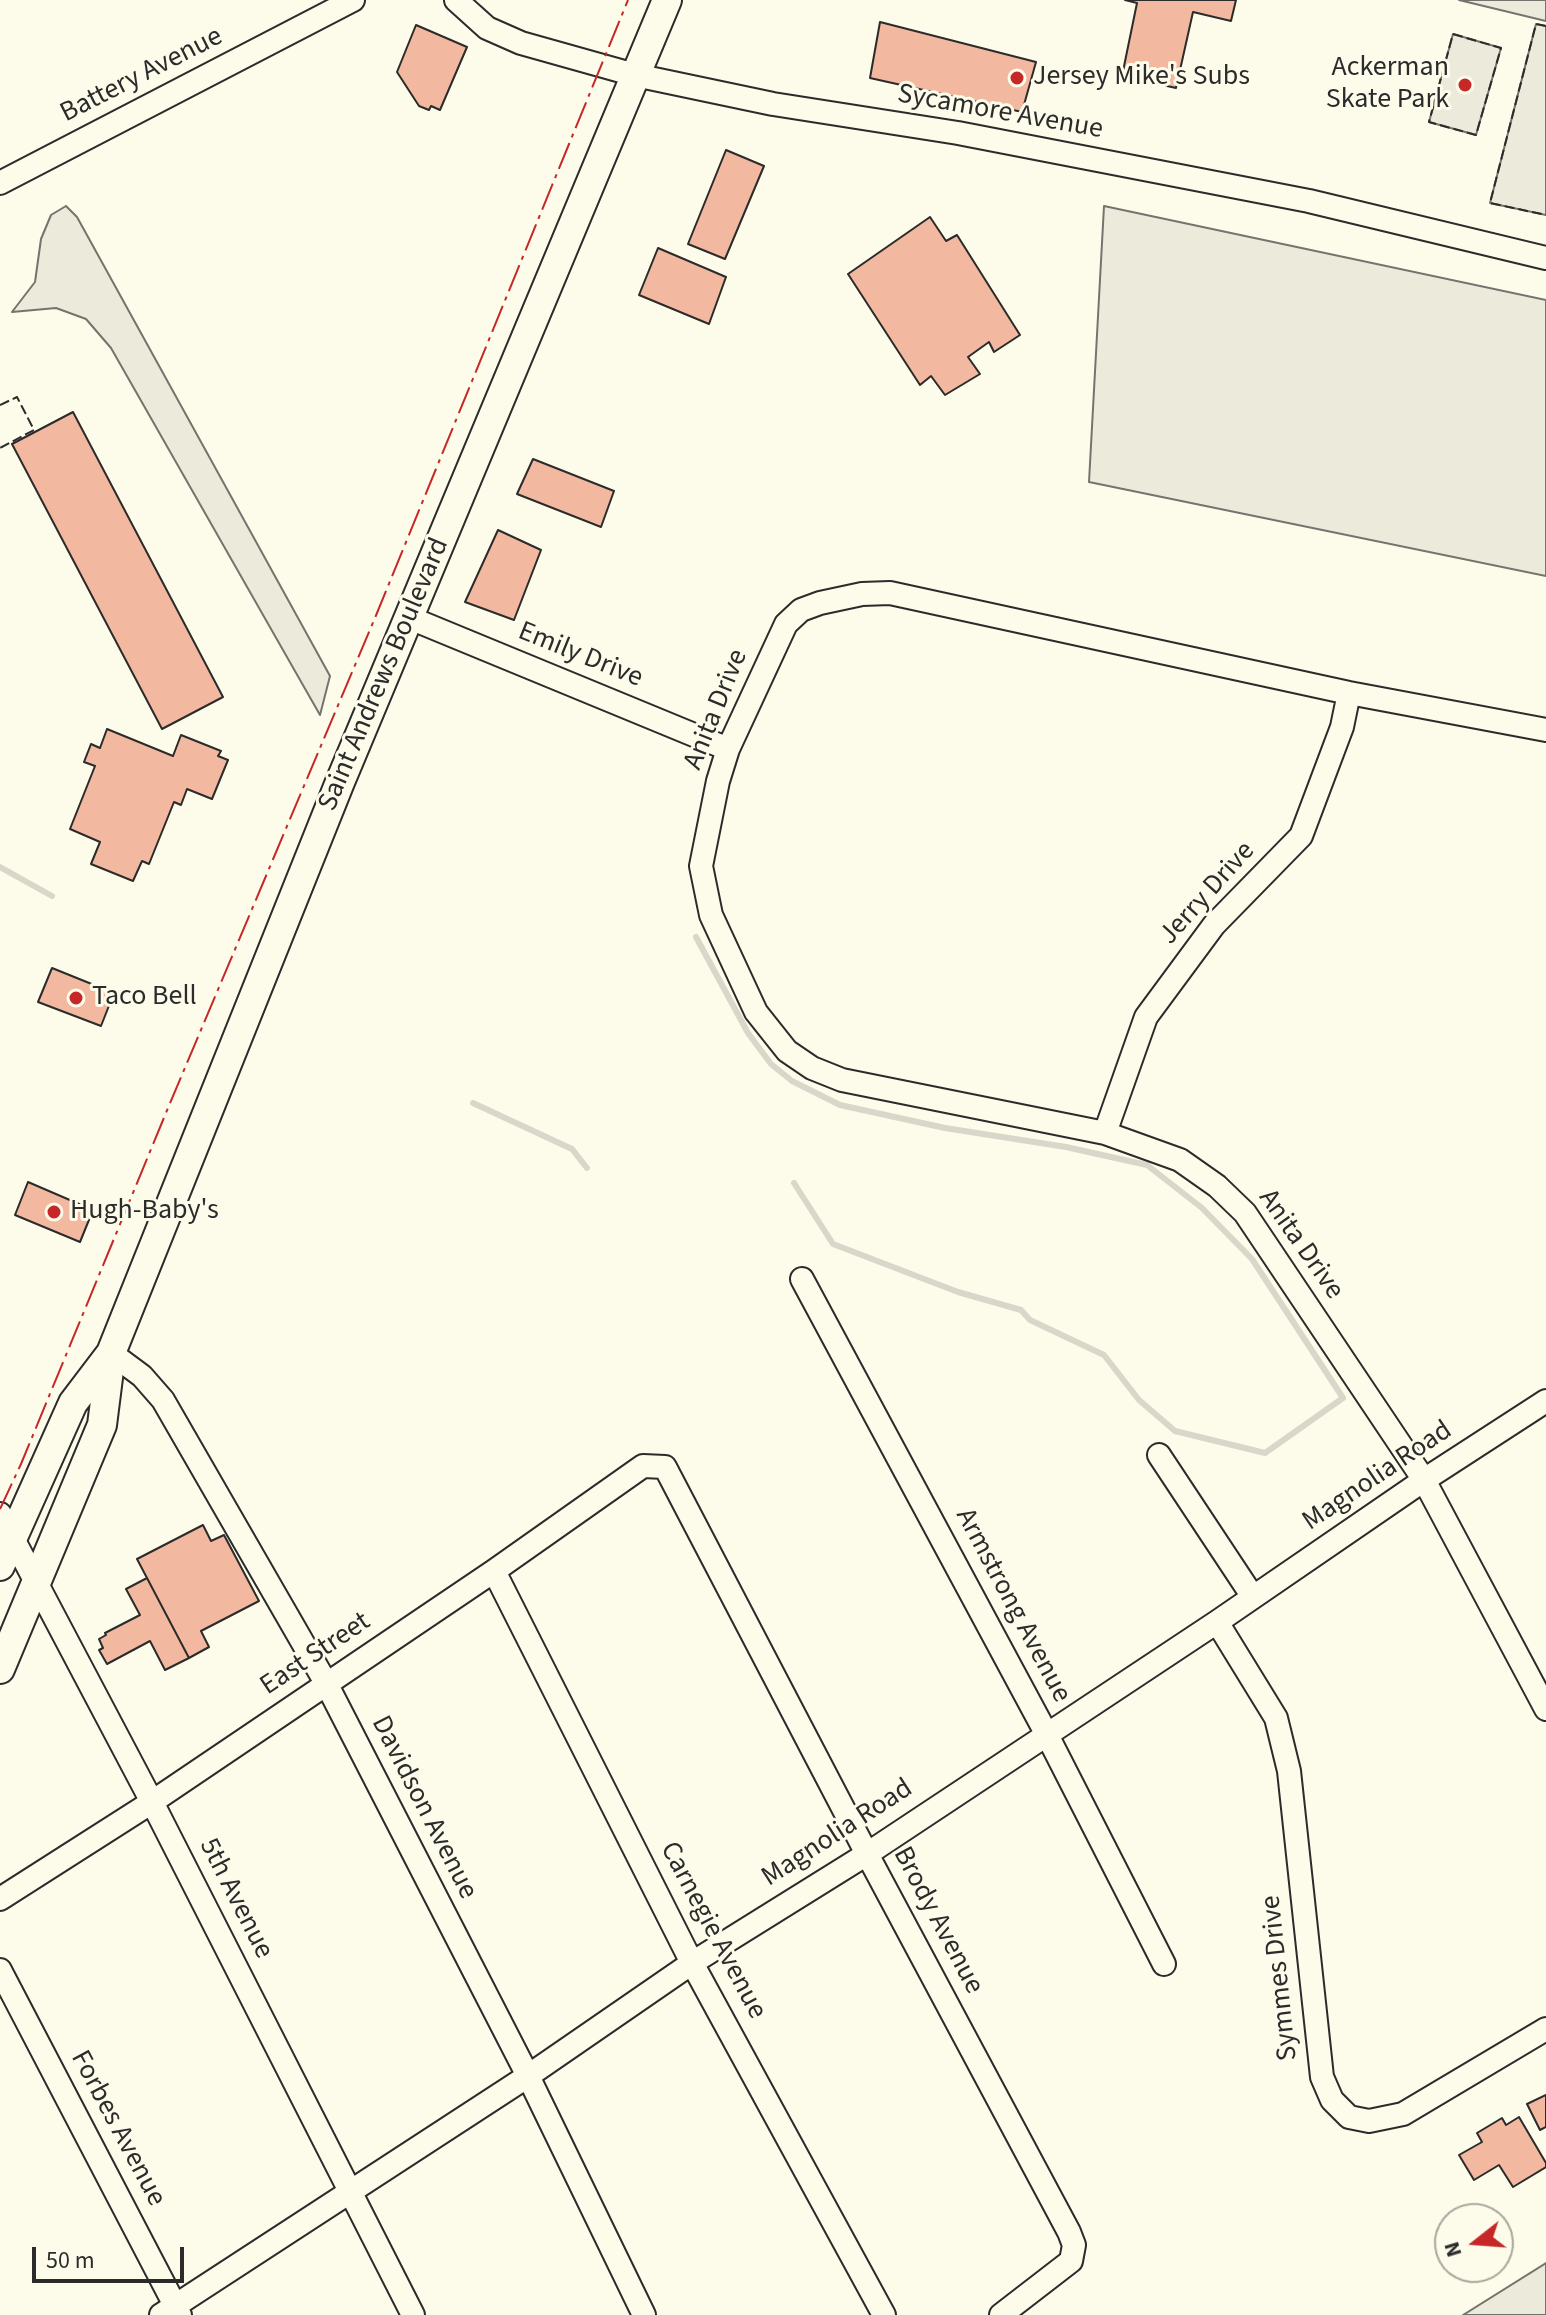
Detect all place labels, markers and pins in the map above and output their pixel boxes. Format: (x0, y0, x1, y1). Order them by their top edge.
place label: Ackerman Skate Park (1326, 52, 1449, 118)
place label: Jersey Mike's Subs (1033, 61, 1250, 95)
marker: Jersey Mike's Subs (1008, 69, 1026, 87)
marker: Ackerman Skate Park (1456, 76, 1474, 94)
place label: Taco Bell (92, 981, 197, 1015)
marker: Taco Bell (67, 989, 85, 1007)
place label: Hugh-Baby's (70, 1195, 219, 1229)
marker: Hugh-Baby's (45, 1203, 63, 1221)

